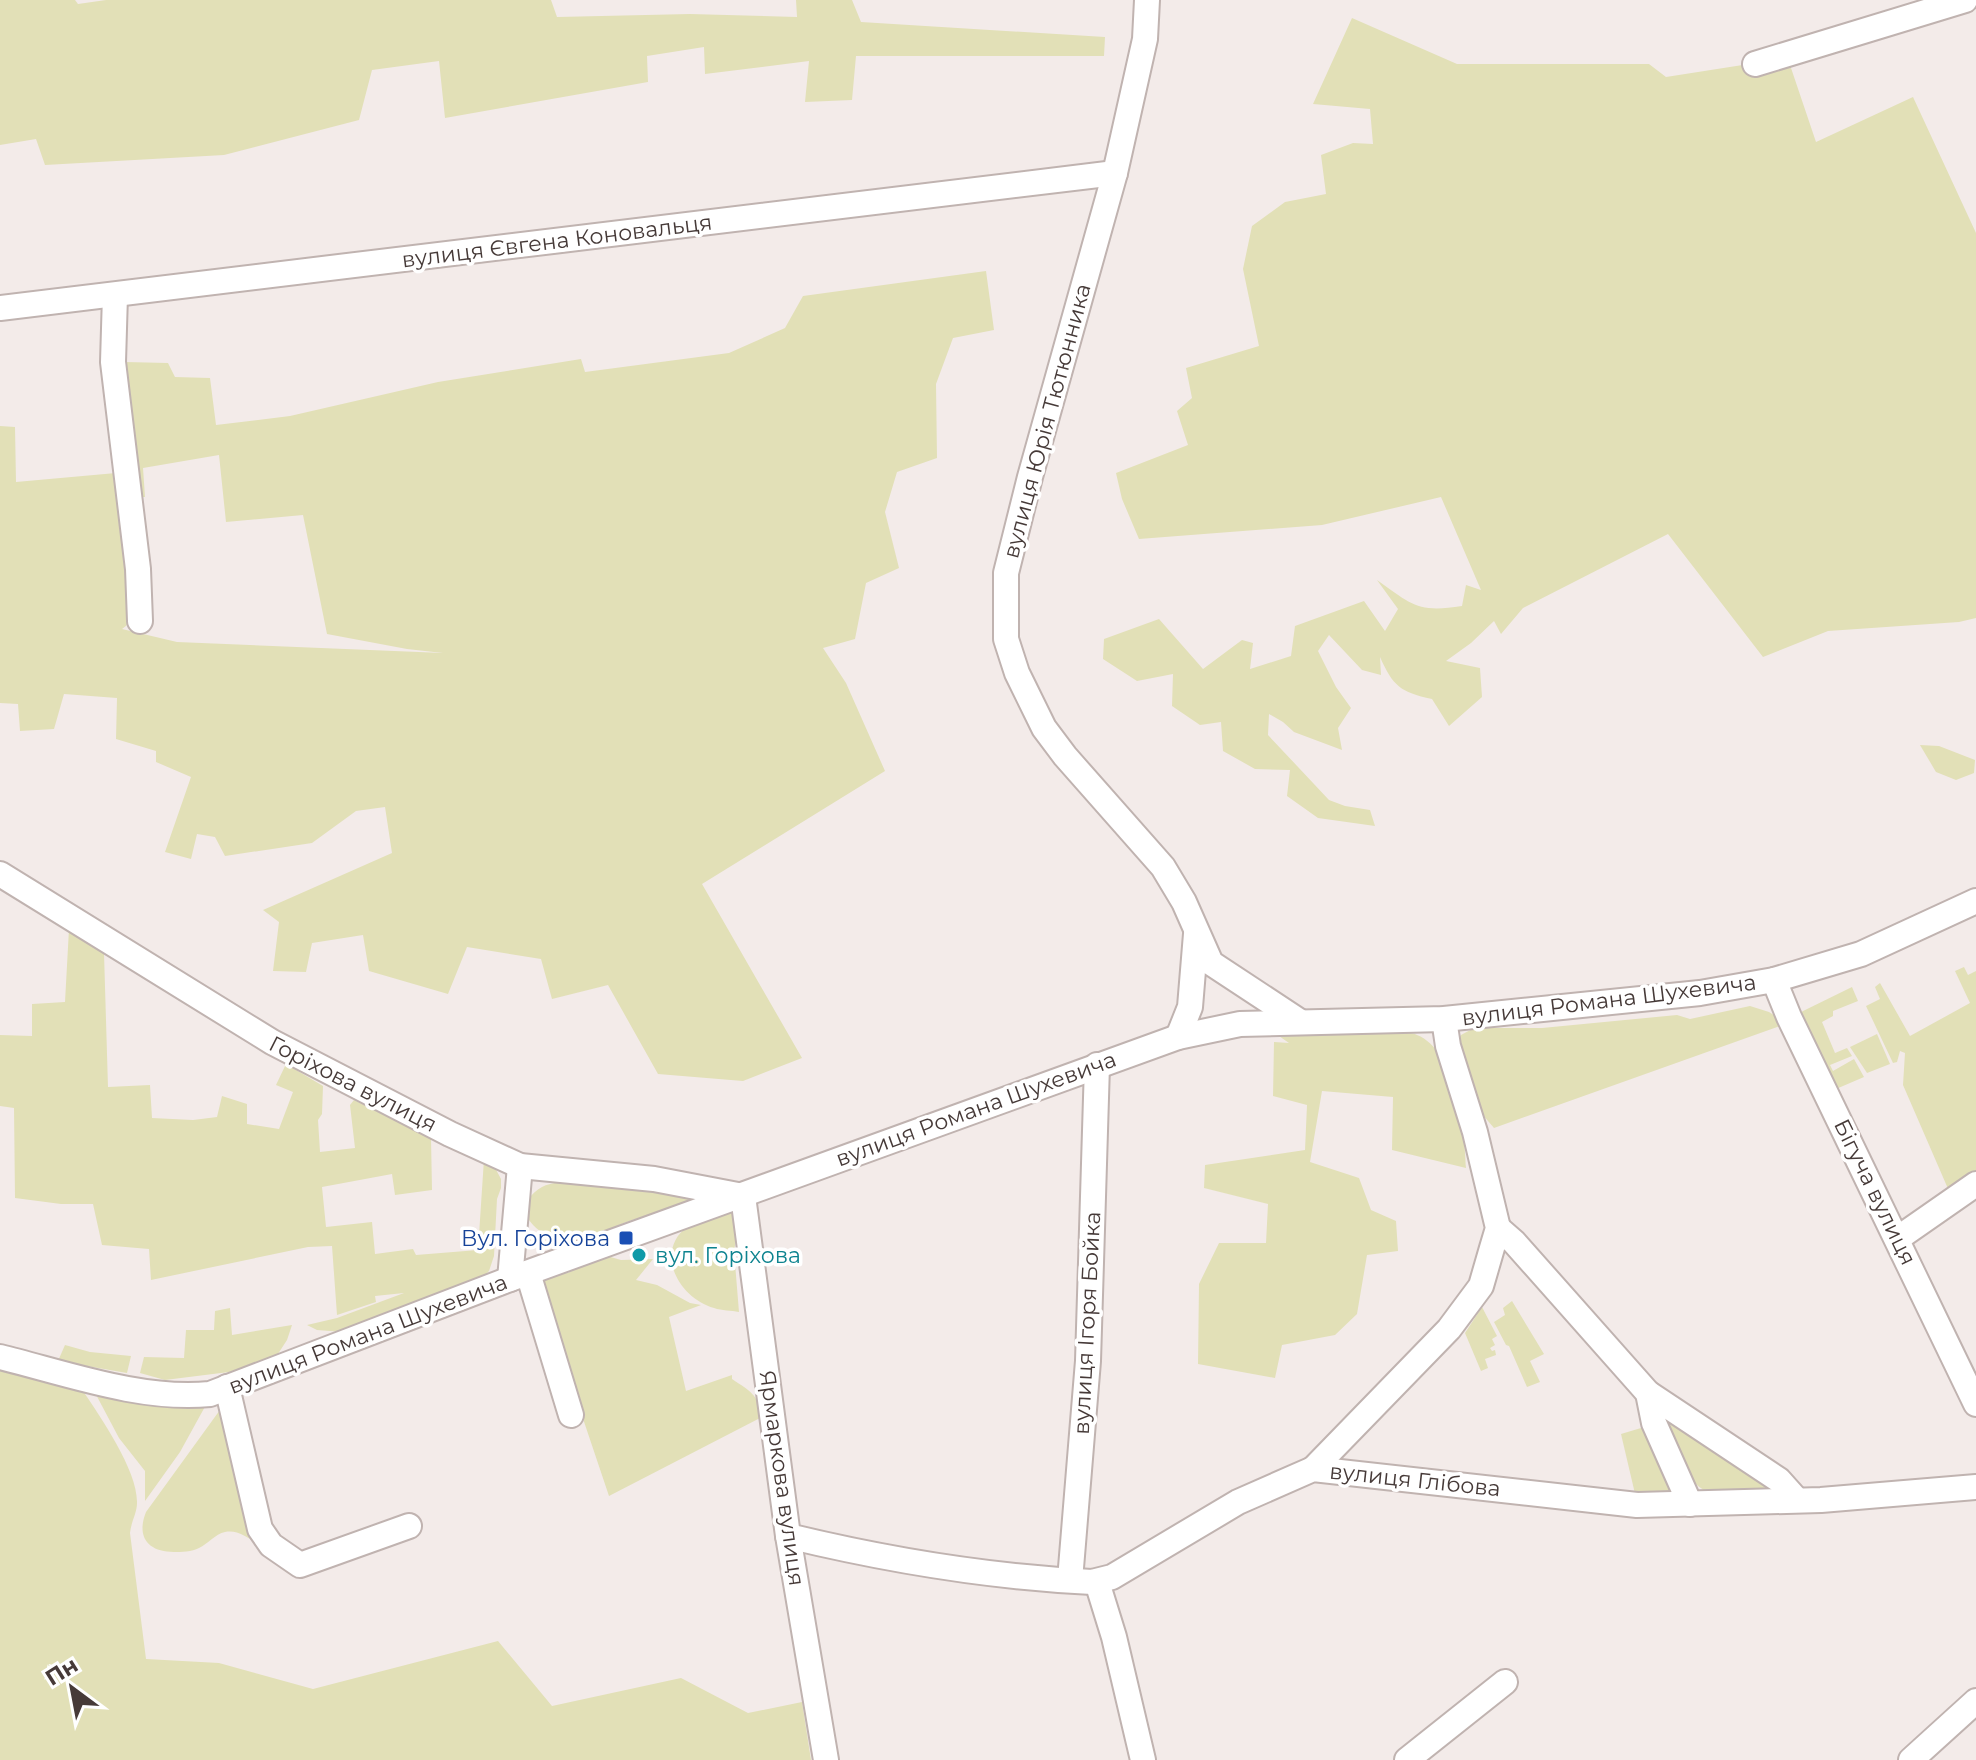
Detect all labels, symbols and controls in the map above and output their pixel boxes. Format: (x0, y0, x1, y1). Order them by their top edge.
street label: вулиця Євгена Коновальця (400, 209, 714, 273)
street label: вулиця Юрія Тютюнника (997, 281, 1097, 561)
street label: вулиця Романа Шухевича (1460, 969, 1758, 1031)
street label: Горіхова вулиця (265, 1030, 441, 1138)
street label: вулиця Романа Шухевича (832, 1046, 1120, 1172)
street label: Бігуча вулиця (1828, 1115, 1922, 1269)
street label: вулиця Ігоря Бойка (1068, 1211, 1106, 1435)
place label: Вул. Горіхова (461, 1225, 610, 1252)
marker: Вул. Горіхова (617, 1229, 635, 1247)
place label: вул. Горіхова (655, 1242, 801, 1269)
marker: вул. Горіхова (630, 1246, 648, 1264)
street label: вулиця Романа Шухевича (225, 1268, 511, 1400)
street label: Ярмаркова вулиця (754, 1368, 810, 1588)
street label: вулиця Глібова (1328, 1458, 1502, 1502)
north arrow (32, 1648, 112, 1728)
text: Пн (40, 1651, 83, 1692)

